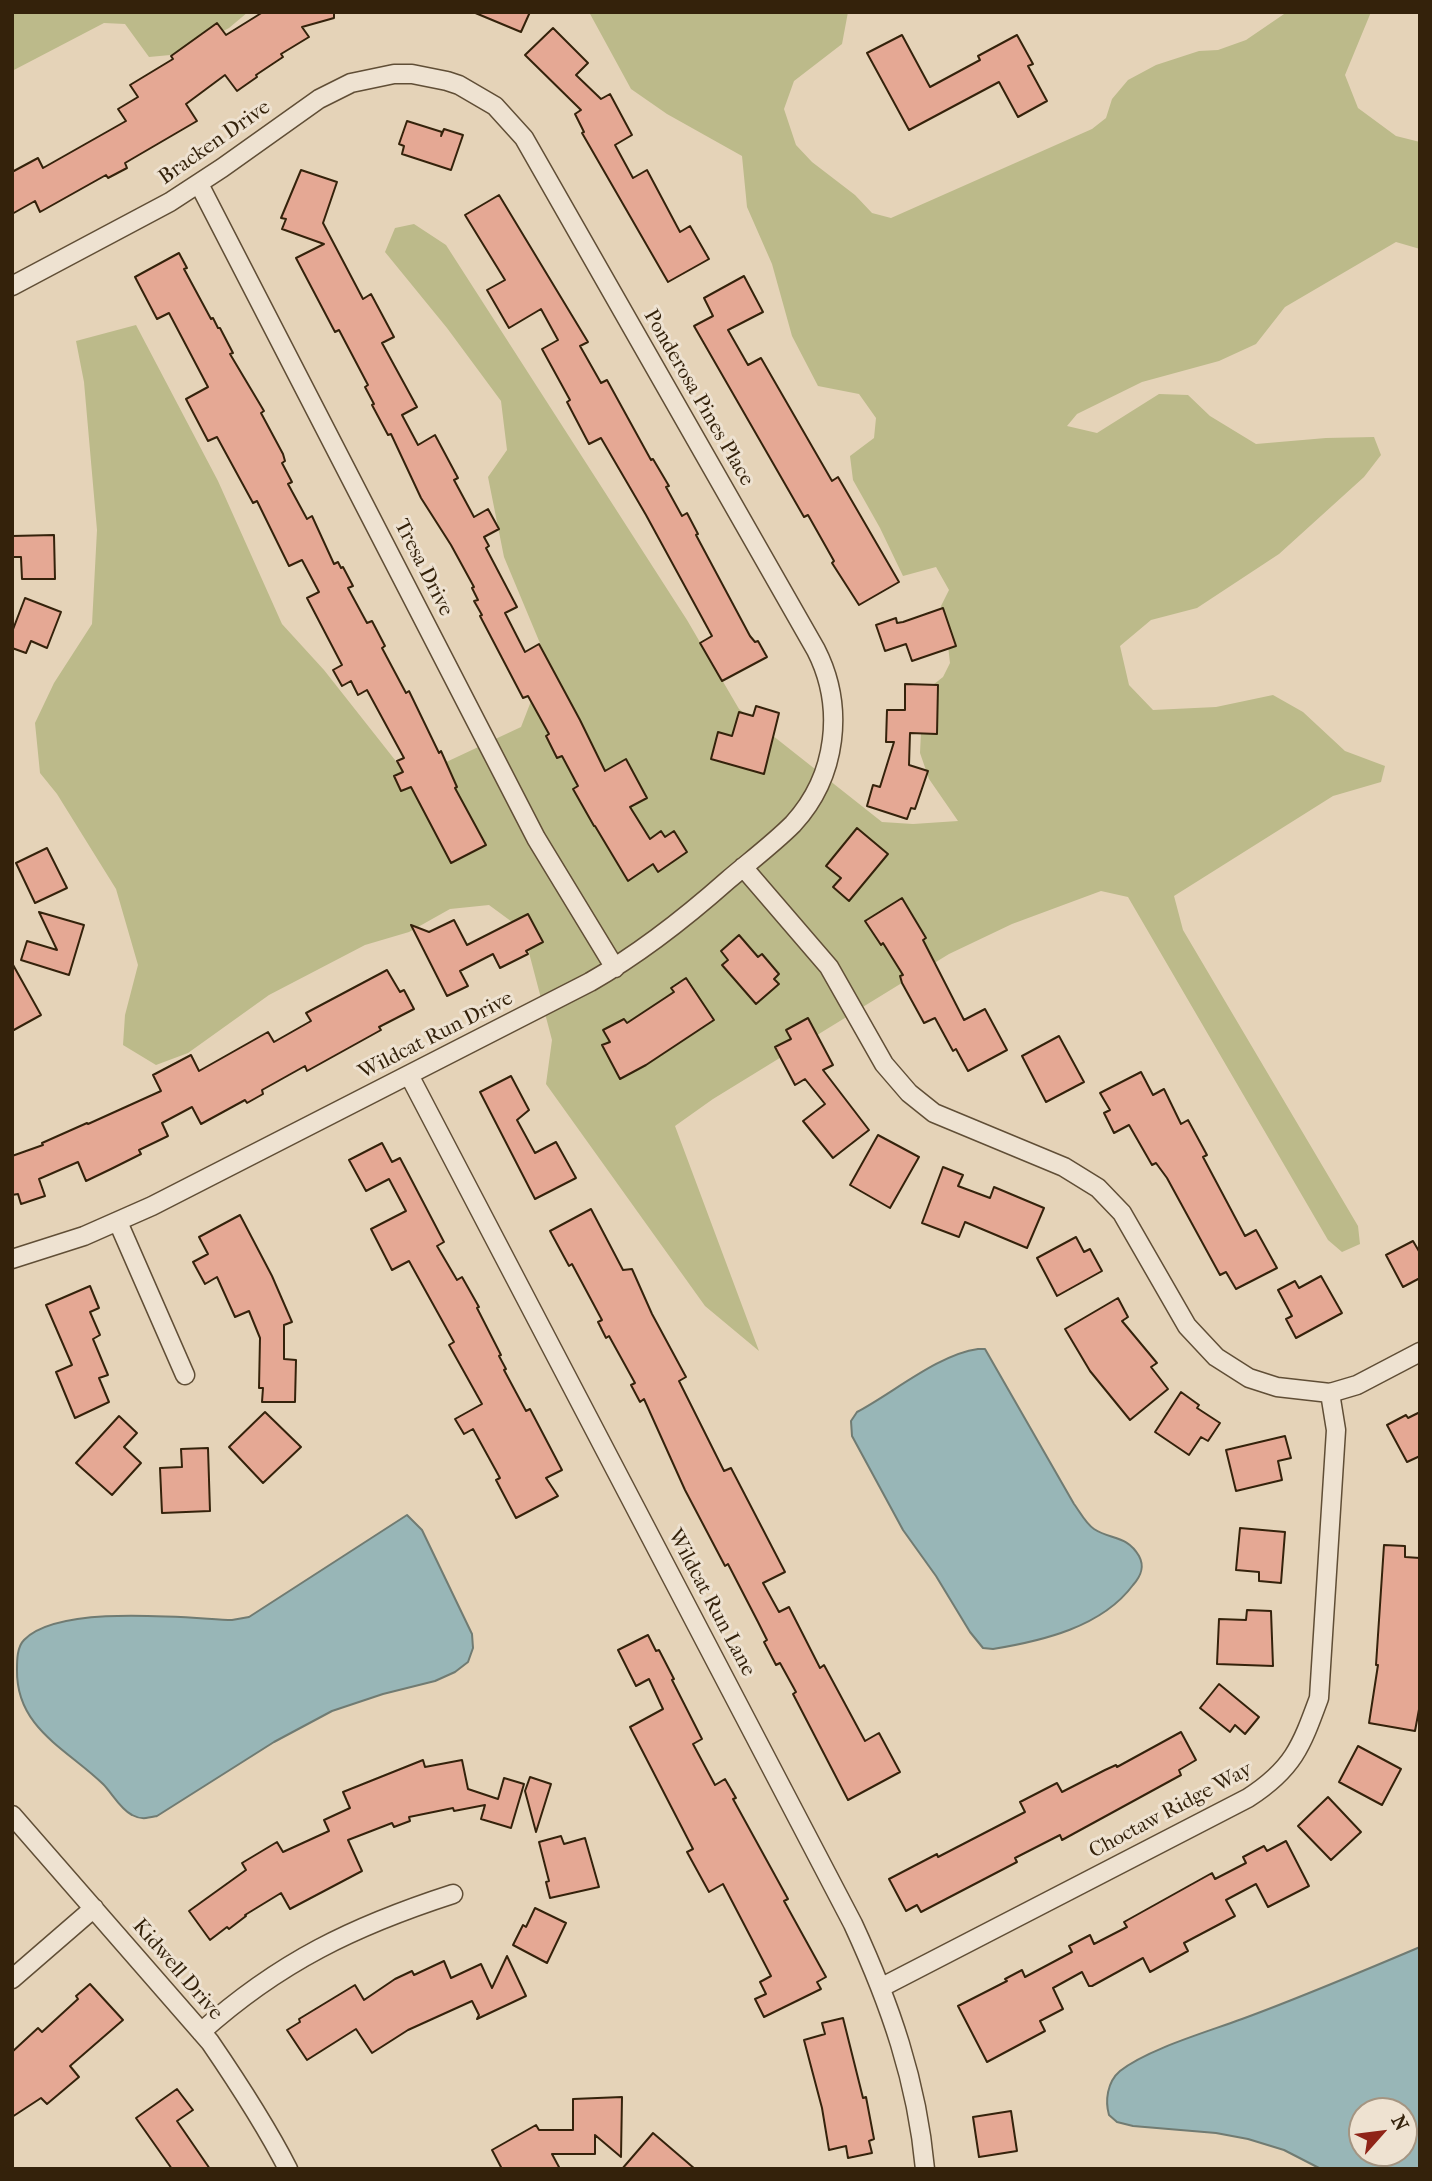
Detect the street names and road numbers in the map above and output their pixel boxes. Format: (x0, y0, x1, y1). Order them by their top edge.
street label: Bracken Drive (154, 95, 276, 191)
street label: Ponderosa Pines Place (637, 305, 759, 491)
street label: Tresa Drive (388, 515, 458, 621)
street label: Wildcat Run Drive (355, 986, 517, 1086)
street label: Wildcat Run Lane (662, 1525, 760, 1681)
street label: Choctaw Ridge Way (1085, 1757, 1257, 1865)
street label: Kidwell Drive (126, 1914, 228, 2026)

